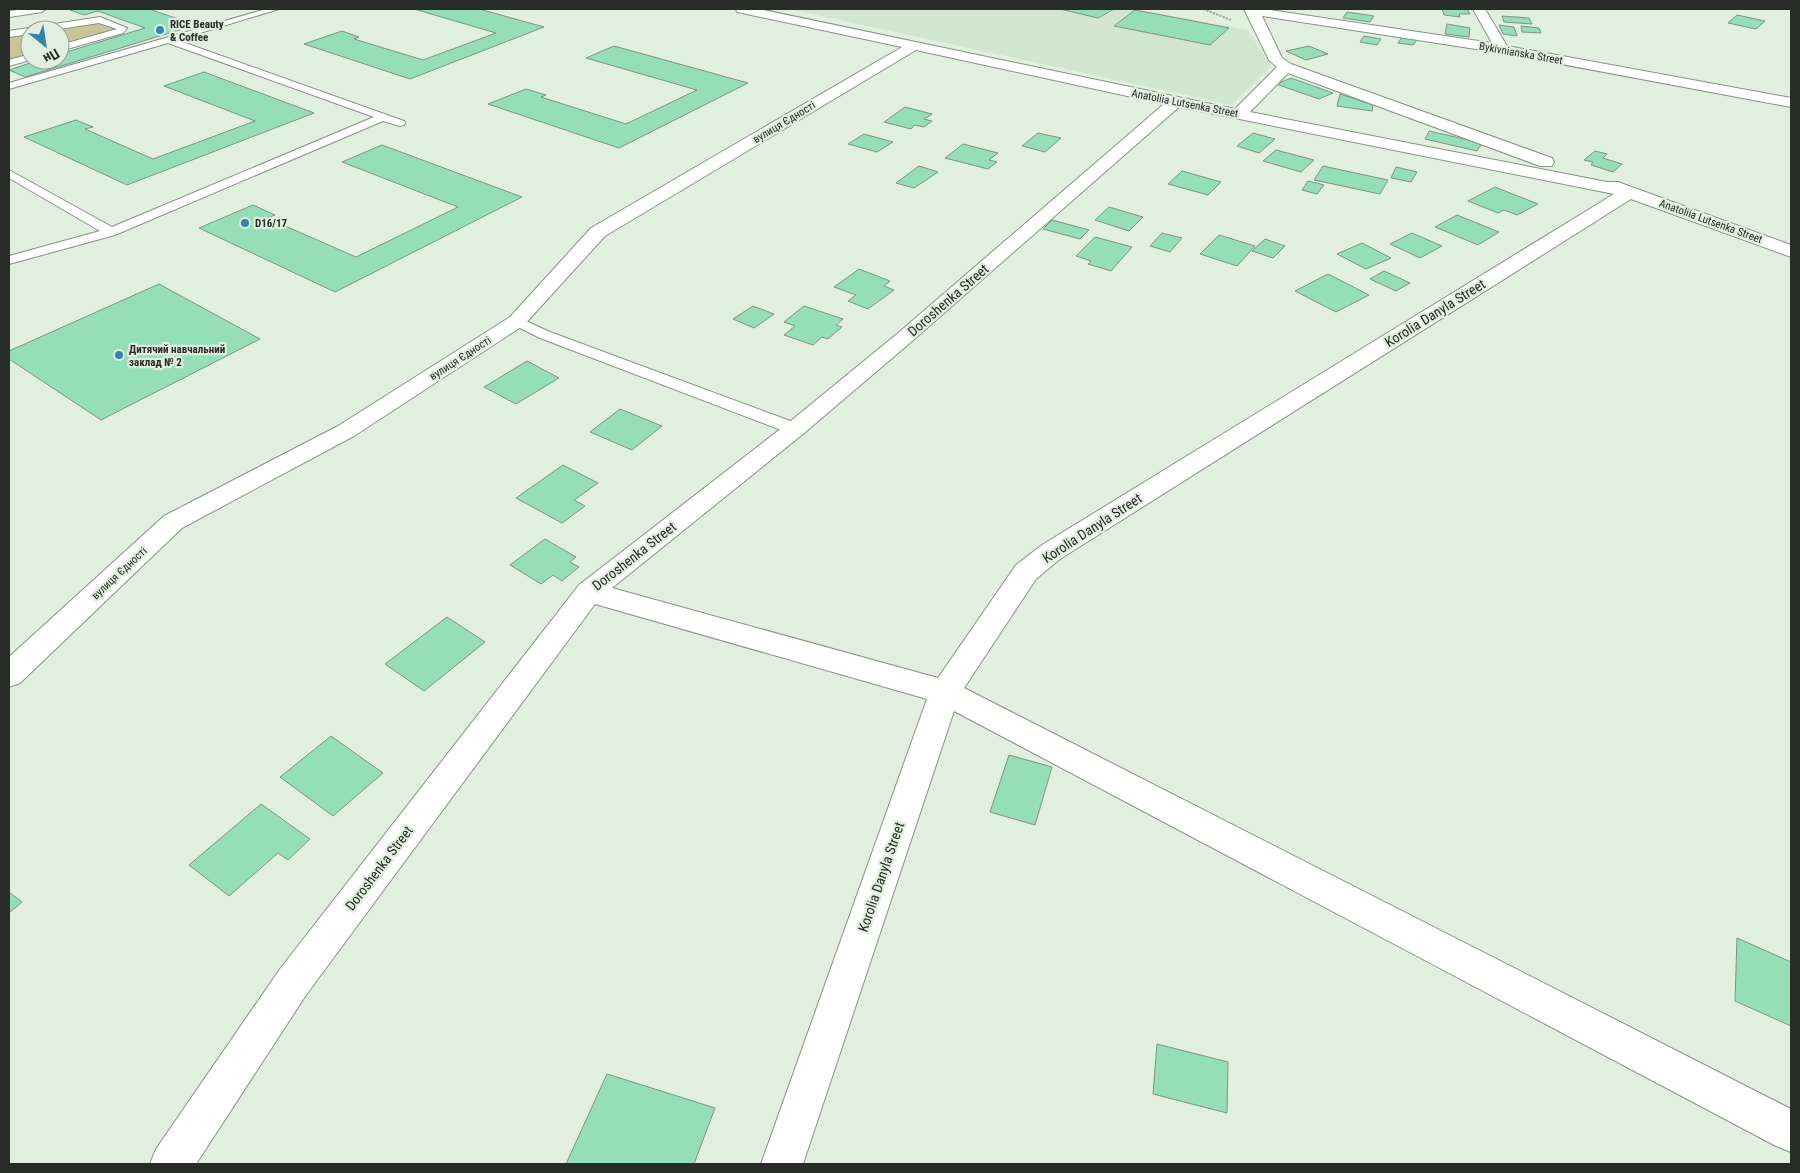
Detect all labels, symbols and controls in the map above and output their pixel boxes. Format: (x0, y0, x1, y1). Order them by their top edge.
place label: RICE Beauty & Coffee (170, 18, 224, 44)
north arrow (20, 20, 70, 70)
marker: RICE Beauty & Coffee (154, 24, 166, 36)
street label: Bykivnianska Street (1478, 40, 1564, 67)
text: Пн (41, 45, 62, 67)
street label: Anatoliia Lutsenka Street (1130, 87, 1239, 120)
street label: вулиця Єдності (751, 99, 818, 146)
street label: Anatoliia Lutsenka Street (1658, 197, 1764, 246)
marker: D16/17 (239, 217, 251, 229)
place label: D16/17 (255, 217, 288, 230)
street label: Doroshenka Street (904, 261, 992, 339)
street label: Korolia Danyla Street (1382, 276, 1488, 350)
street label: вулиця Єдності (427, 334, 493, 383)
place label: Дитячий навчальний заклад № 2 (129, 343, 225, 369)
marker: Дитячий навчальний заклад № 2 (113, 349, 125, 361)
street label: Korolia Danyla Street (1039, 490, 1145, 566)
street label: Doroshenka Street (589, 518, 679, 594)
street label: вулиця Єдності (89, 545, 150, 602)
street label: Korolia Danyla Street (855, 820, 907, 934)
street label: Doroshenka Street (342, 823, 416, 913)

